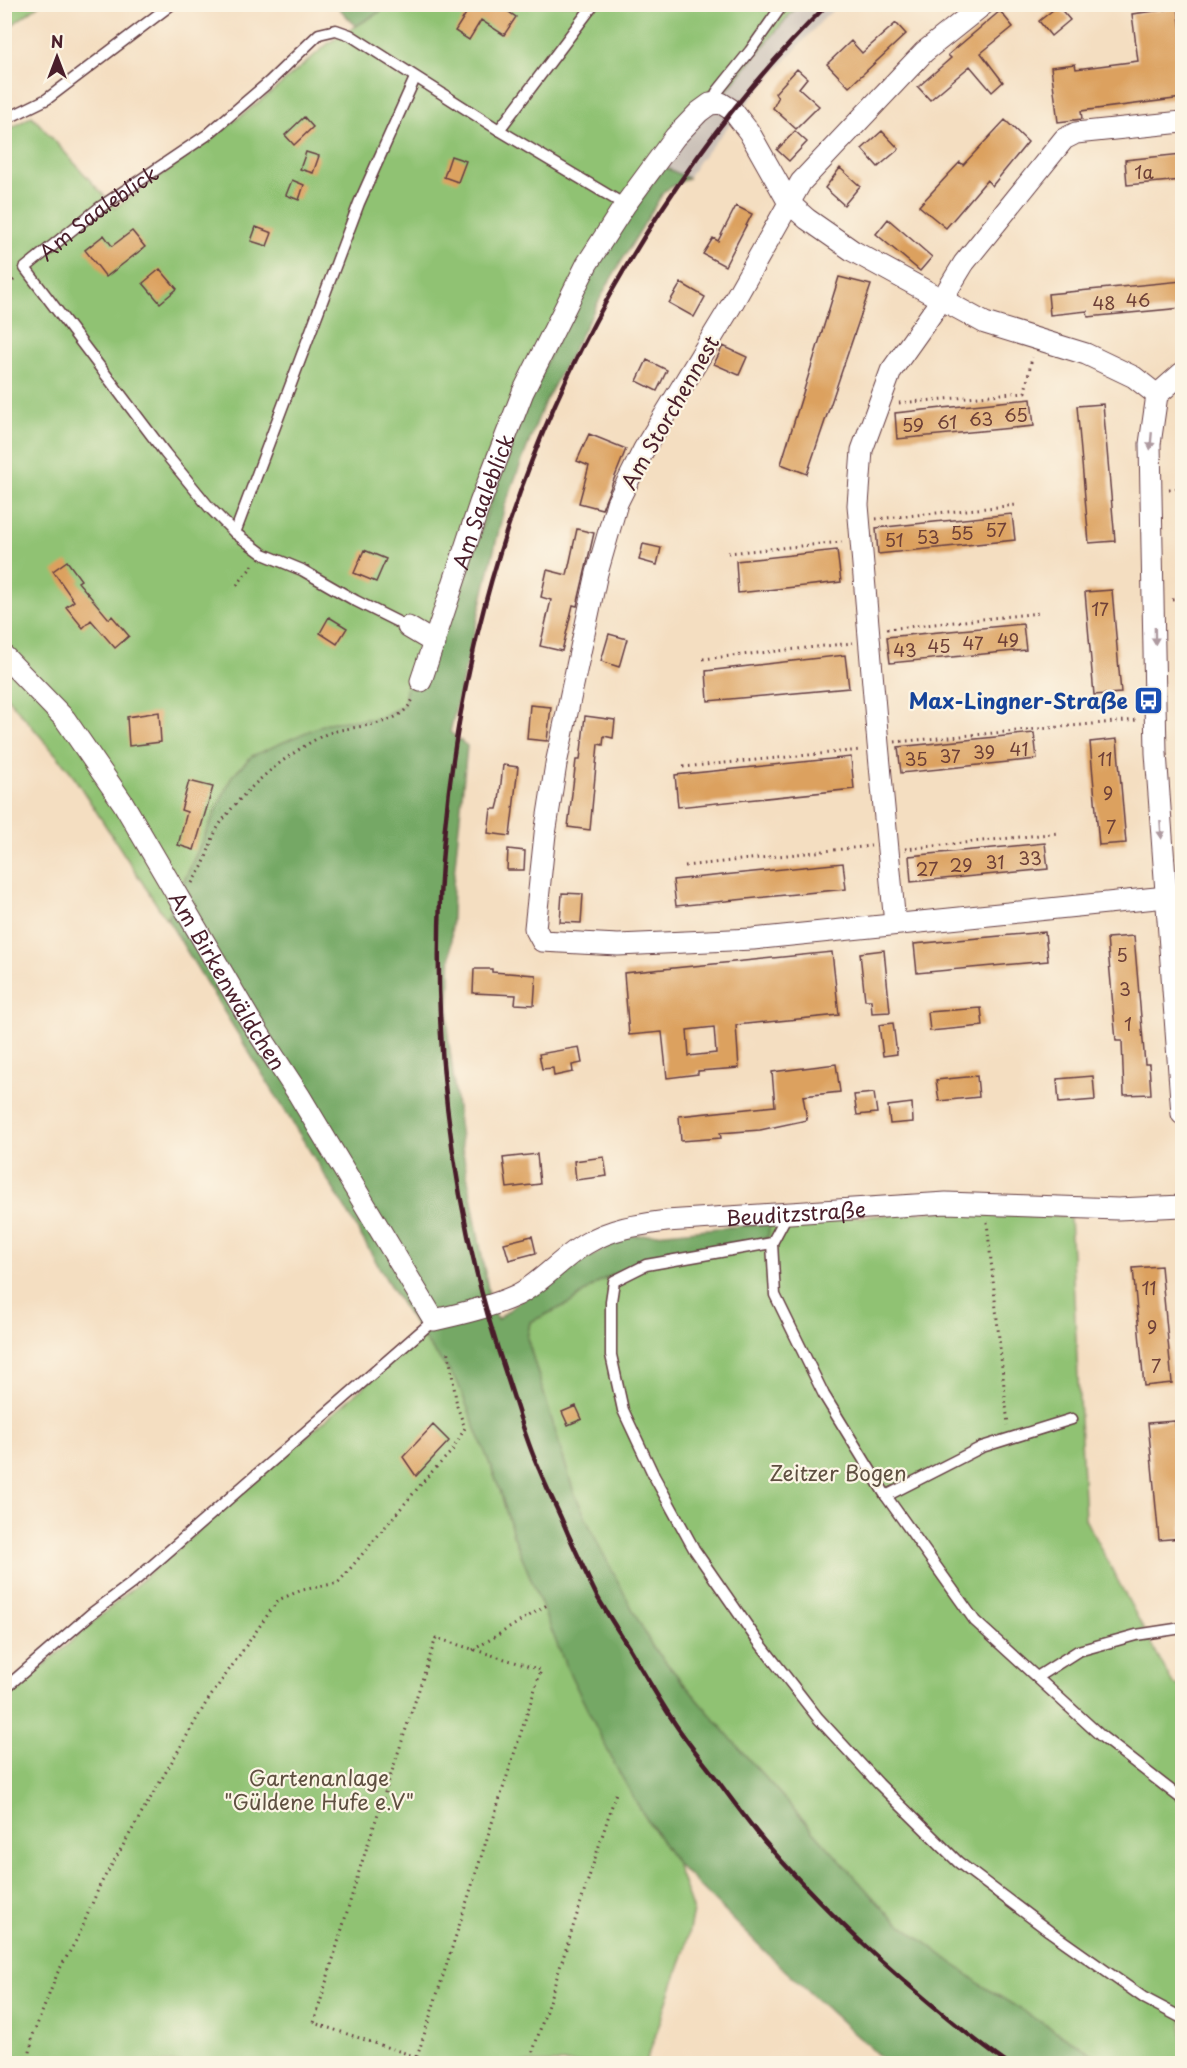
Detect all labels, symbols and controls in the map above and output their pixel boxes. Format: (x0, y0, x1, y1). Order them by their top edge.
north arrow (27, 27, 87, 87)
text: N (51, 29, 63, 53)
street label: Am Saaleblick (31, 157, 164, 267)
house number: 1a (1134, 158, 1154, 185)
house number: 46 (1126, 286, 1150, 313)
house number: 48 (1092, 289, 1116, 316)
street label: Am Storchennest (612, 329, 726, 495)
house number: 65 (1004, 401, 1028, 428)
house number: 63 (969, 405, 993, 432)
house number: 61 (937, 408, 957, 435)
house number: 59 (902, 411, 924, 438)
street label: Am Saaleblick (443, 428, 522, 573)
one-way arrow (1147, 431, 1156, 450)
house number: 57 (985, 516, 1007, 543)
house number: 55 (950, 519, 974, 546)
house number: 53 (916, 523, 940, 550)
house number: 51 (884, 526, 904, 553)
house number: 17 (1091, 595, 1109, 622)
house number: 49 (997, 626, 1019, 653)
one-way arrow (1150, 626, 1159, 645)
house number: 47 (962, 629, 984, 656)
house number: 45 (928, 632, 951, 659)
house number: 43 (893, 636, 917, 663)
place label: Max-Lingner-Straße (909, 684, 1128, 716)
bus stop icon: Max-Lingner-Straße (1133, 684, 1165, 716)
house number: 41 (1010, 735, 1028, 762)
house number: 39 (973, 738, 995, 765)
house number: 37 (939, 742, 961, 769)
house number: 35 (904, 745, 928, 772)
house number: 11 (1097, 745, 1113, 772)
house number: 9 (1103, 779, 1113, 806)
house number: 7 (1106, 813, 1116, 840)
one-way arrow (1157, 821, 1166, 840)
house number: 33 (1018, 844, 1042, 871)
house number: 31 (986, 848, 1004, 875)
house number: 29 (950, 851, 972, 878)
house number: 27 (916, 855, 938, 882)
street label: Am Birkenwäldchen (162, 885, 294, 1076)
house number: 5 (1116, 941, 1128, 968)
house number: 3 (1119, 975, 1131, 1002)
house number: 1 (1124, 1010, 1132, 1037)
street label: Beuditzstraße (725, 1192, 867, 1233)
house number: 11 (1141, 1274, 1157, 1301)
house number: 9 (1147, 1313, 1157, 1340)
house number: 7 (1151, 1352, 1161, 1379)
park label: Zeitzer Bogen (769, 1456, 907, 1488)
park label: Gartenanlage "Güldene Hufe e.V" (224, 1761, 414, 1817)

